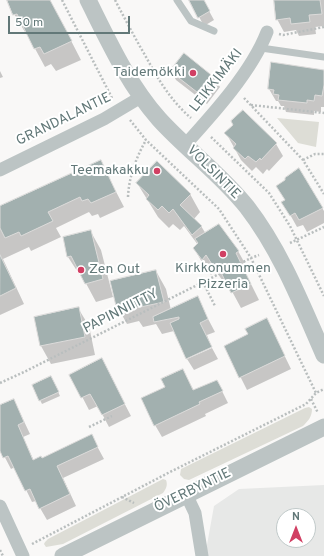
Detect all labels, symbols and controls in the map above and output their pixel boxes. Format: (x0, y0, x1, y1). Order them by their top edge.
scale bar (10, 8, 132, 34)
text: 50 m (15, 15, 43, 31)
street label: LEIKKIMÄKI (187, 46, 247, 116)
place label: Taidemökki (113, 65, 185, 81)
marker: Taidemökki (188, 68, 198, 78)
street label: GRANDALANTIE (14, 90, 114, 150)
street label: VOLSINTIE (183, 143, 243, 203)
place label: Teemakakku (70, 163, 149, 179)
marker: Teemakakku (152, 166, 162, 176)
marker: Kirkkonummen Pizzeria (218, 249, 228, 259)
place label: Kirkkonummen Pizzeria (175, 261, 271, 294)
place label: Zen Out (89, 262, 140, 278)
marker: Zen Out (76, 265, 86, 275)
street label: PAPINNIITTY (81, 286, 161, 338)
street label: ÖVERBYNTIE (152, 465, 234, 517)
north arrow (276, 508, 316, 548)
text: N (292, 510, 300, 524)

